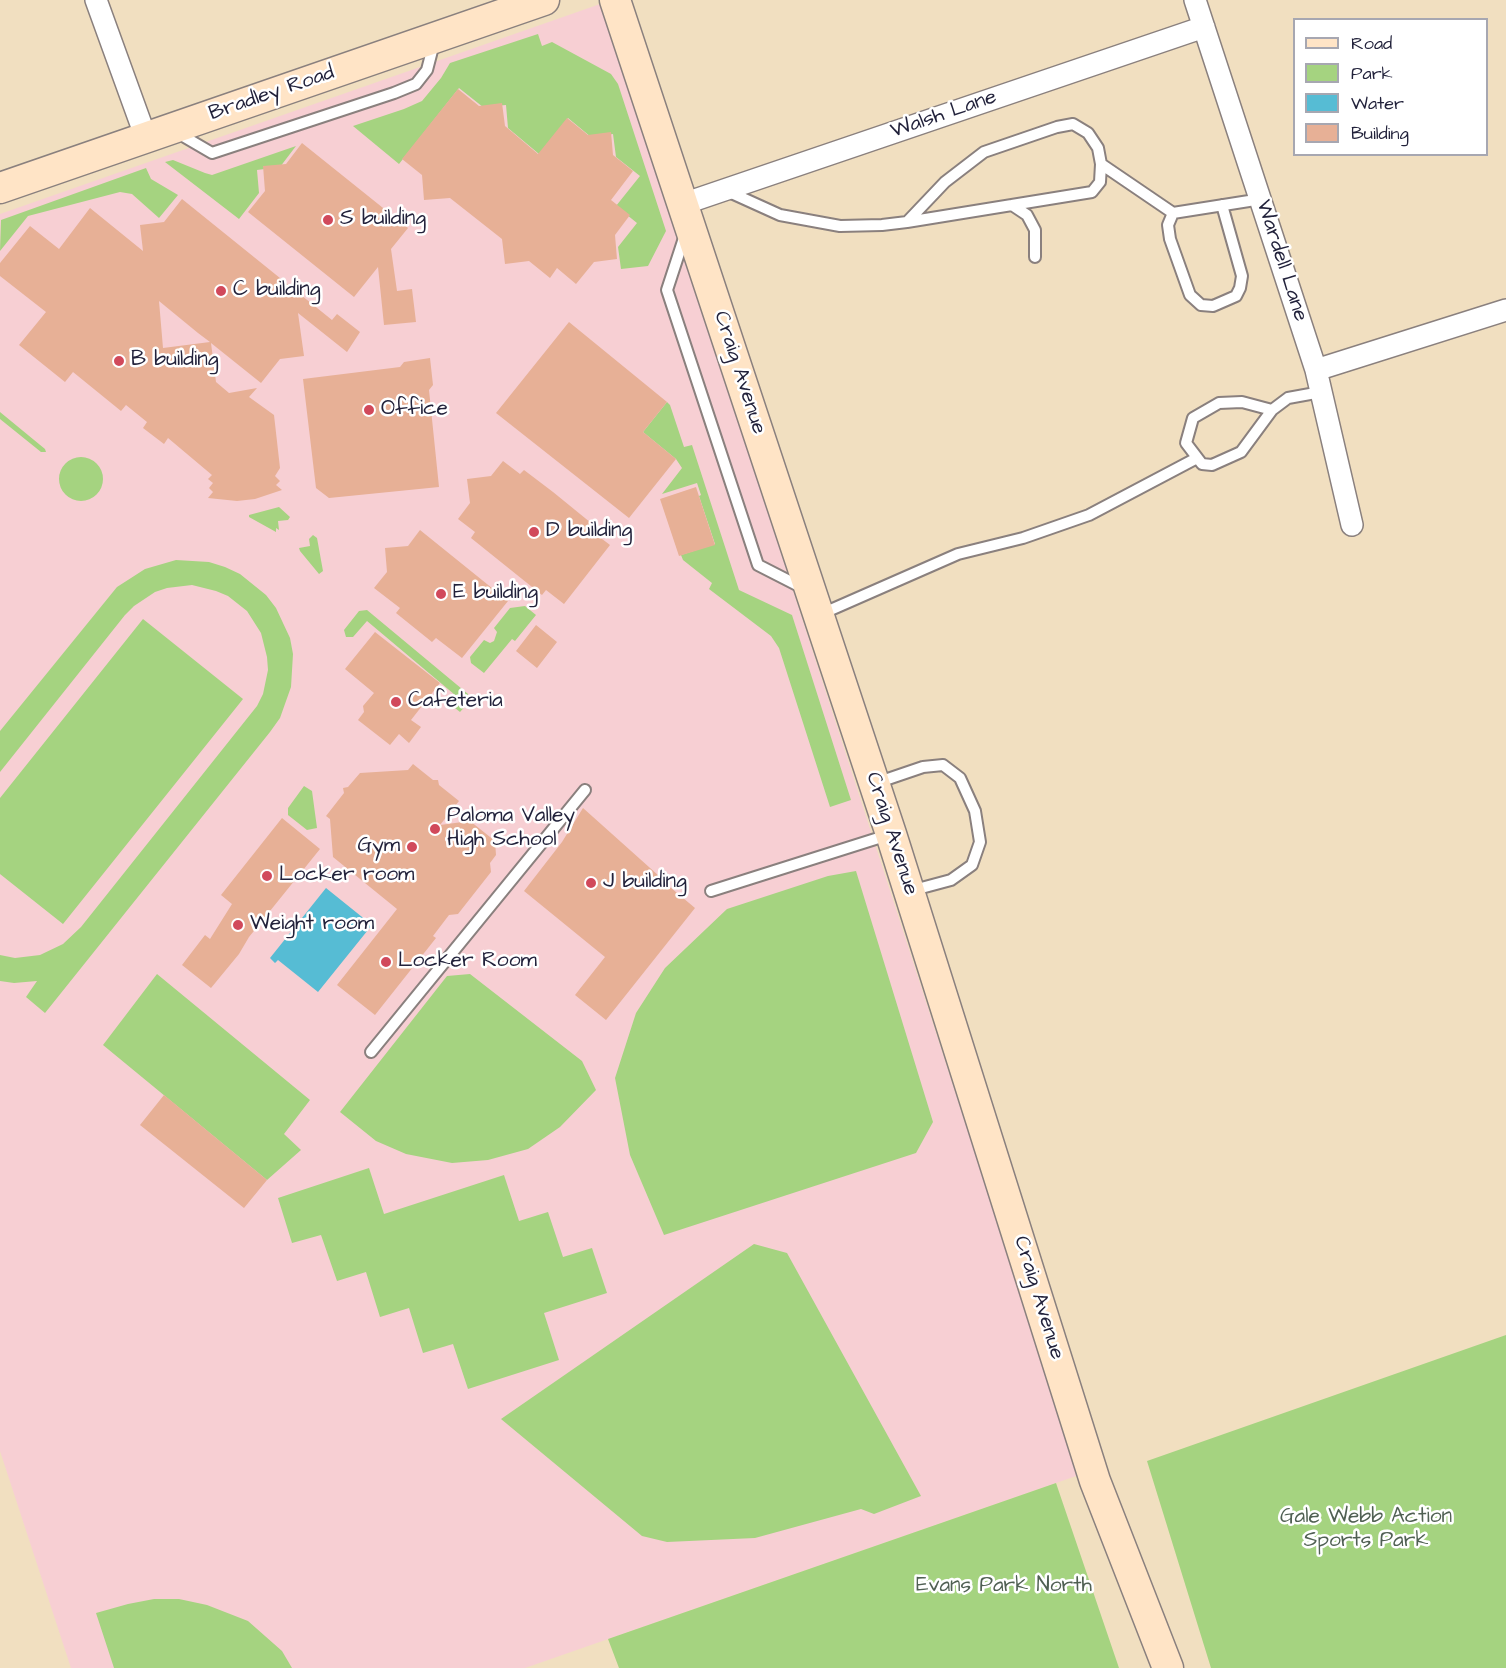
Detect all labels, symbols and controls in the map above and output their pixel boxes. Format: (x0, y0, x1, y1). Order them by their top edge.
legend (1293, 18, 1488, 156)
text: Road (1351, 31, 1392, 56)
street label: Bradley Road (206, 61, 338, 127)
text: Park (1351, 61, 1393, 86)
street label: Walsh Lane (888, 85, 1000, 145)
text: Water (1351, 91, 1404, 116)
text: Building (1351, 121, 1409, 146)
street label: Wardell Lane (1250, 197, 1312, 325)
place label: S building (340, 207, 426, 233)
marker: S building (321, 213, 335, 227)
place label: C building (233, 278, 320, 304)
marker: C building (214, 284, 228, 298)
street label: Craig Avenue (707, 308, 771, 438)
place label: B building (131, 348, 219, 374)
marker: B building (112, 354, 126, 368)
place label: Office (381, 397, 448, 423)
marker: Office (362, 403, 376, 417)
place label: D building (546, 519, 632, 545)
marker: D building (527, 525, 541, 539)
place label: E building (453, 581, 538, 607)
marker: E building (434, 587, 448, 601)
place label: Cafeteria (408, 689, 503, 715)
marker: Cafeteria (389, 695, 403, 709)
street label: Craig Avenue (859, 769, 923, 899)
place label: Paloma Valley High School (447, 804, 575, 854)
marker: Paloma Valley High School (428, 822, 442, 836)
place label: Gym (358, 834, 400, 860)
marker: Gym (405, 840, 419, 854)
place label: Locker room (279, 863, 414, 889)
marker: Locker room (260, 869, 274, 883)
place label: J building (603, 870, 687, 896)
marker: J building (584, 876, 598, 890)
place label: Weight room (250, 912, 374, 938)
marker: Weight room (231, 918, 245, 932)
place label: Locker Room (398, 949, 537, 975)
marker: Locker Room (379, 955, 393, 969)
street label: Craig Avenue (1007, 1233, 1069, 1363)
park label: Gale Webb Action Sports Park (1280, 1505, 1452, 1555)
park label: Evans Park North (916, 1574, 1092, 1600)

